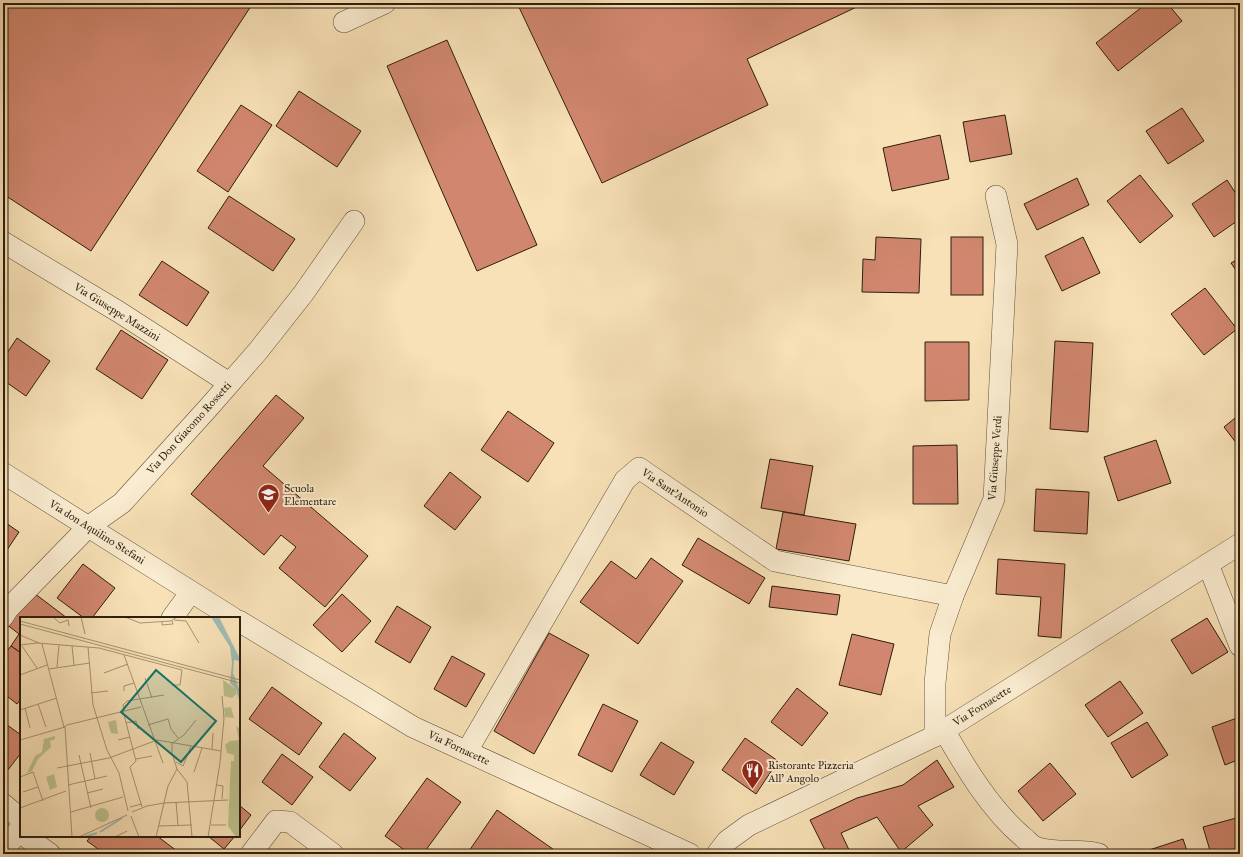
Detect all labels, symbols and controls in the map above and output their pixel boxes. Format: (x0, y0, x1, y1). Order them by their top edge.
street label: Via Giuseppe Mazzini (71, 280, 163, 344)
street label: Via Don Giacomo Rossetti (143, 379, 234, 478)
street label: Via Giuseppe Verdi (985, 415, 1004, 502)
street label: Via Sant'Antonio (638, 465, 711, 520)
school or university icon: Scuola Elementare (255, 481, 281, 514)
place label: Scuola Elementare (284, 482, 337, 508)
street label: Via don Aquilino Stefani (45, 497, 147, 568)
inset map (20, 617, 240, 837)
street label: Via Fornacette (949, 683, 1014, 730)
street label: Via Fornacette (425, 728, 492, 768)
restaurant icon: Ristorante Pizzeria All' Angolo (740, 758, 766, 791)
place label: Ristorante Pizzeria All' Angolo (767, 759, 854, 785)

